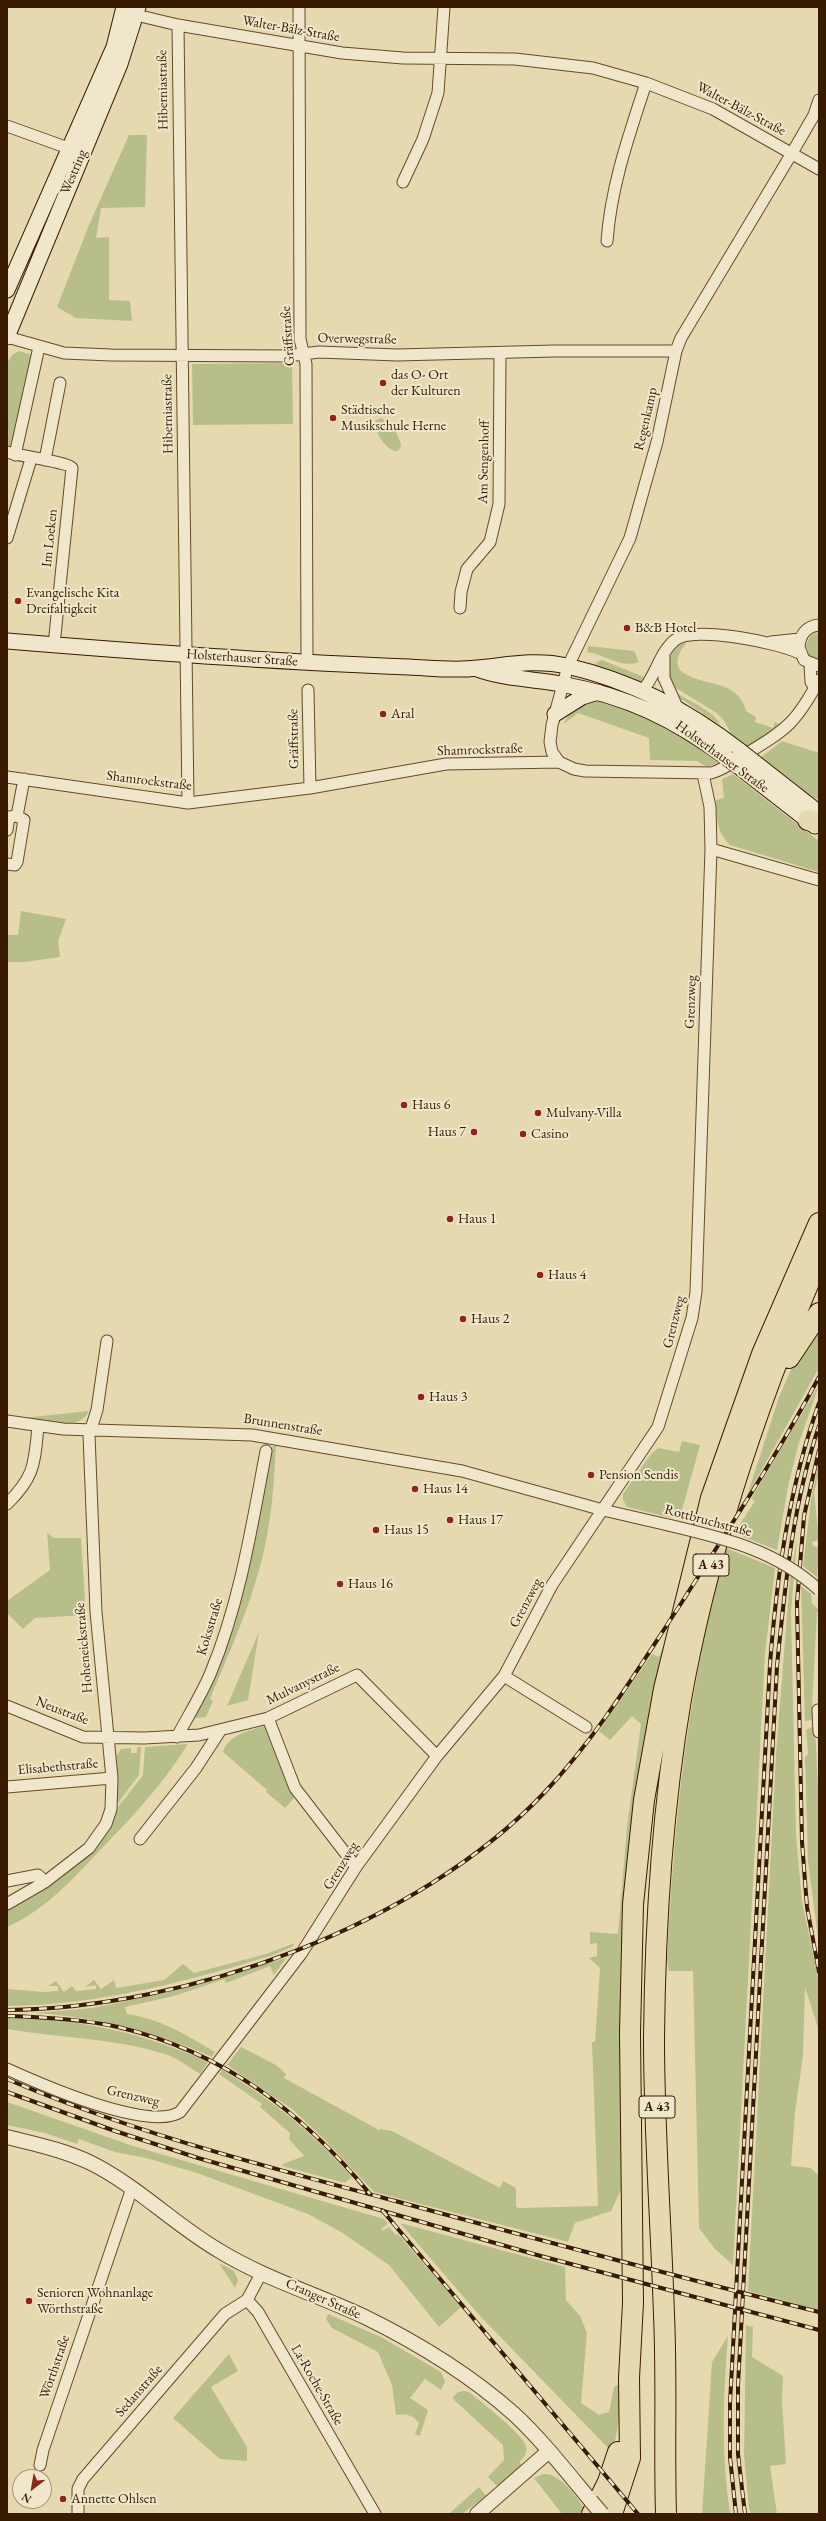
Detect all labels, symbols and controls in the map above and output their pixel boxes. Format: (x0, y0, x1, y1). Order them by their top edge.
street label: Walter-Bälz-Straße (241, 12, 341, 46)
street label: Hiberniastraße (154, 50, 172, 130)
street label: Walter-Bälz-Straße (693, 78, 789, 140)
street label: Westring (57, 147, 91, 197)
street label: Gräffstraße (278, 305, 298, 367)
street label: Overwegstraße (317, 330, 397, 348)
place label: das O- Ort der Kulturen (391, 367, 461, 400)
street label: Hiberniastraße (159, 374, 177, 454)
marker: das O- Ort der Kulturen (378, 378, 388, 388)
street label: Regenkamp (631, 386, 661, 452)
place label: Städtische Musikschule Herne (341, 402, 446, 434)
marker: Städtische Musikschule Herne (328, 413, 338, 423)
street label: Am Sengenhoff (475, 420, 493, 504)
street label: Im Loeken (39, 508, 61, 568)
place label: Evangelische Kita Dreifaltigkeit (26, 585, 119, 618)
marker: Evangelische Kita Dreifaltigkeit (13, 596, 23, 606)
place label: B&B Hotel (635, 620, 696, 636)
marker: B&B Hotel (622, 623, 632, 633)
street label: Holsterhauser Straße (186, 646, 298, 670)
place label: Aral (391, 706, 414, 722)
street label: Gräffstraße (285, 709, 303, 769)
marker: Aral (378, 709, 388, 719)
street label: Holsterhauser Straße (672, 717, 772, 797)
street label: Shamrockstraße (437, 740, 523, 760)
street label: Shamrockstraße (105, 767, 193, 795)
street label: Grenzweg (682, 975, 700, 1029)
place label: Haus 6 (412, 1097, 450, 1113)
marker: Haus 6 (399, 1100, 409, 1110)
place label: Mulvany-Villa (546, 1105, 622, 1121)
marker: Mulvany-Villa (533, 1108, 543, 1118)
place label: Haus 7 (428, 1124, 466, 1140)
place label: Casino (531, 1126, 569, 1142)
marker: Haus 7 (469, 1127, 479, 1137)
marker: Casino (518, 1129, 528, 1139)
place label: Haus 1 (458, 1211, 496, 1227)
marker: Haus 1 (445, 1214, 455, 1224)
place label: Haus 4 (548, 1267, 586, 1283)
marker: Haus 4 (535, 1270, 545, 1280)
street label: Grenzweg (659, 1294, 689, 1350)
place label: Haus 2 (471, 1311, 509, 1327)
marker: Haus 2 (458, 1314, 468, 1324)
place label: Haus 3 (429, 1389, 467, 1405)
marker: Haus 3 (416, 1392, 426, 1402)
street label: Brunnenstraße (242, 1410, 324, 1440)
place label: Pension Sendis (599, 1467, 678, 1483)
marker: Pension Sendis (586, 1470, 596, 1480)
place label: Haus 14 (423, 1481, 468, 1497)
marker: Haus 14 (410, 1484, 420, 1494)
street label: Rottbruchstraße (663, 1501, 753, 1541)
place label: Haus 17 (458, 1512, 503, 1528)
marker: Haus 17 (445, 1515, 455, 1525)
place label: Haus 15 (384, 1522, 429, 1538)
marker: Haus 15 (371, 1525, 381, 1535)
road number: A 43 (693, 1554, 729, 1576)
street label: Grenzweg (506, 1575, 546, 1631)
place label: Haus 16 (348, 1576, 393, 1592)
marker: Haus 16 (335, 1579, 345, 1589)
street label: Koksstraße (193, 1596, 227, 1658)
street label: Hoheneickstraße (72, 1602, 96, 1694)
street label: Mulvanystraße (264, 1659, 342, 1709)
street label: Neustraße (33, 1693, 91, 1729)
street label: Elisabethstraße (17, 1755, 99, 1779)
street label: Grenzweg (320, 1839, 362, 1893)
street label: Grenzweg (105, 2082, 161, 2110)
road number: A 43 (639, 2096, 675, 2118)
street label: Cranger Straße (283, 2275, 363, 2323)
place label: Senioren Wohnanlage Wörthstraße (37, 2285, 153, 2318)
marker: Senioren Wohnanlage Wörthstraße (24, 2296, 34, 2306)
street label: Wörthstraße (36, 2333, 74, 2401)
street label: La-Roche-Straße (287, 2342, 347, 2428)
street label: Sedanstraße (112, 2361, 166, 2421)
north arrow (12, 2469, 52, 2509)
text: N (19, 2490, 34, 2507)
place label: Annette Ohlsen (71, 2491, 157, 2507)
marker: Annette Ohlsen (58, 2494, 68, 2504)

